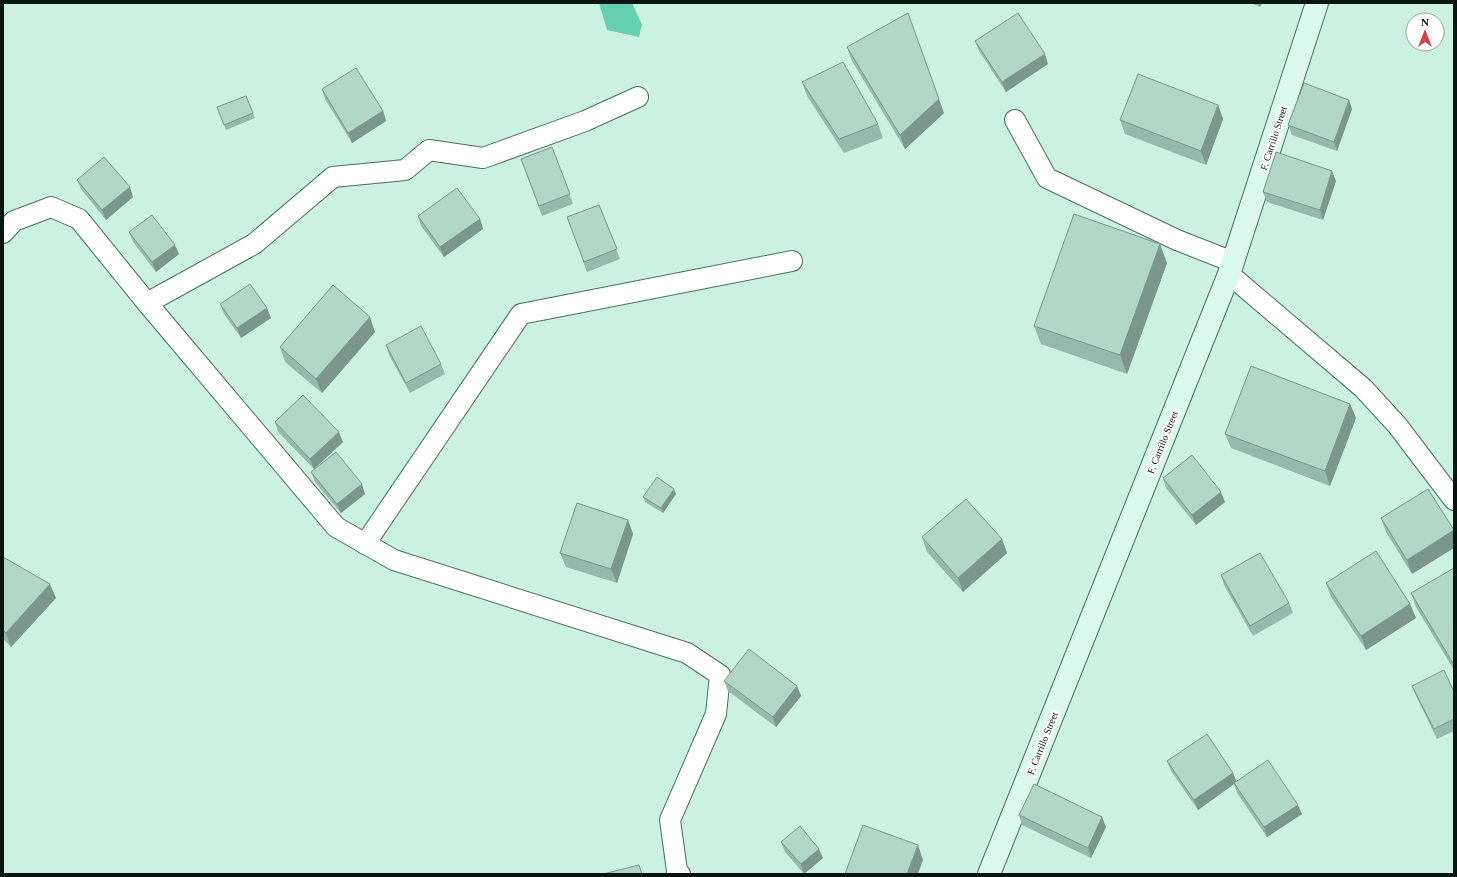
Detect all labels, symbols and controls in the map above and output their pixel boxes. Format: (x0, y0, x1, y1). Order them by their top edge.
north arrow (1405, 12, 1445, 52)
text: N (1421, 16, 1429, 28)
street label: F. Carrillo Street (1258, 105, 1289, 172)
street label: F. Carrillo Street (1145, 409, 1180, 475)
street label: F. Carrillo Street (1025, 710, 1060, 776)

